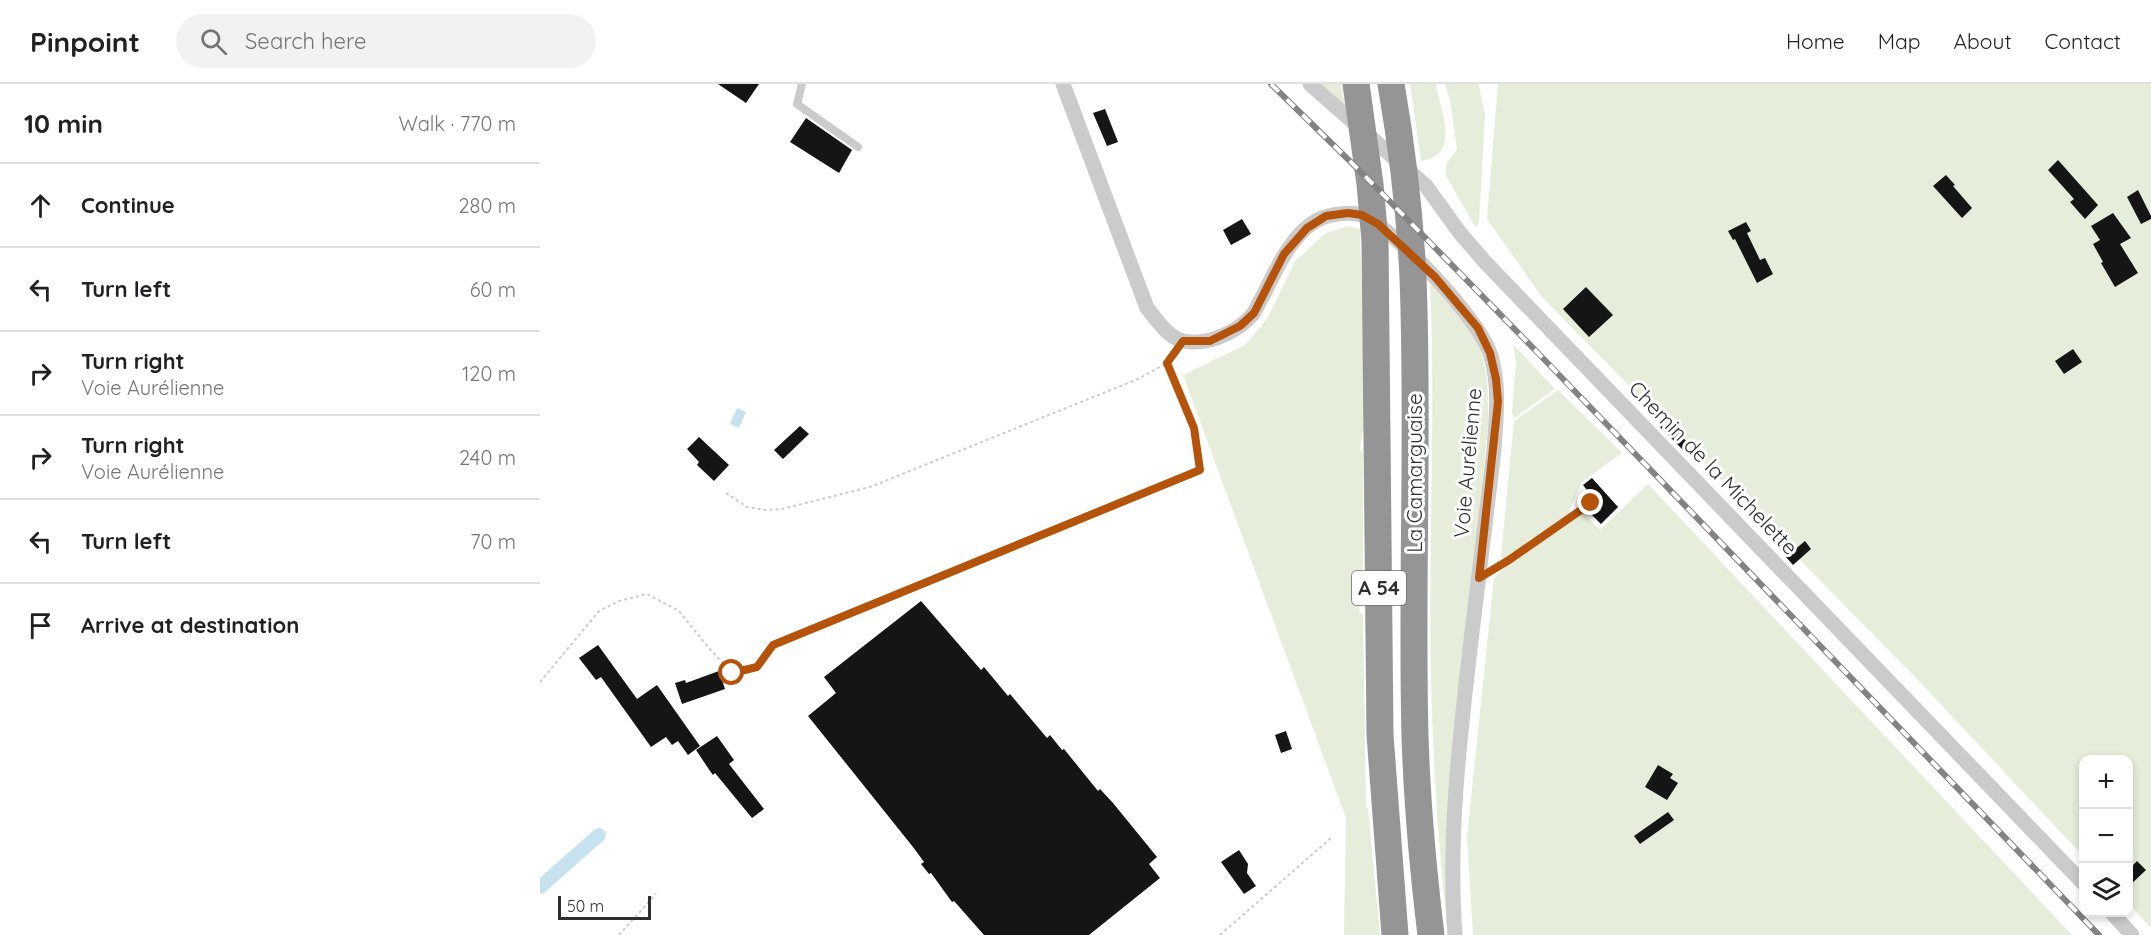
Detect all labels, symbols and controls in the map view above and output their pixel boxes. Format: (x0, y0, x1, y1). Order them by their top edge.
search box (176, 14, 596, 68)
text: Pinpoint (30, 24, 140, 59)
icon: search (197, 25, 230, 58)
text: Search here (245, 27, 366, 55)
text: Home (1786, 28, 1845, 54)
text: Map (1878, 28, 1921, 54)
text: About (1954, 28, 2012, 54)
text: Contact (2045, 28, 2121, 54)
text: 10 min (24, 107, 103, 140)
text: Walk · 770 m (399, 111, 516, 136)
icon: ahead (24, 189, 57, 222)
text: Continue (81, 191, 175, 219)
text: 280 m (459, 193, 516, 218)
icon: left (24, 273, 57, 306)
text: Turn left (81, 275, 171, 303)
text: 60 m (470, 277, 516, 302)
text: Turn right (81, 347, 185, 375)
icon: right (24, 357, 57, 390)
text: 120 m (462, 361, 516, 386)
text: Voie Aurélienne (81, 375, 224, 400)
street label: Chemin de la Michelette (1624, 375, 1804, 560)
street label: Voie Aurélienne (1447, 387, 1487, 539)
street label: La Camarguaise (1401, 393, 1427, 553)
text: Turn right (81, 431, 185, 459)
icon: right (24, 441, 57, 474)
text: 240 m (459, 445, 516, 470)
text: Voie Aurélienne (81, 459, 224, 484)
route end (1577, 489, 1603, 515)
icon: left (24, 525, 57, 558)
text: Turn left (81, 527, 171, 555)
text: 70 m (470, 529, 516, 554)
road number: A 54 (1352, 571, 1406, 605)
icon: arrive (24, 609, 57, 642)
text: Arrive at destination (81, 611, 299, 639)
route start (718, 659, 744, 685)
map controls (2079, 755, 2133, 917)
button: + (2079, 755, 2133, 809)
button: − (2079, 809, 2133, 863)
button: layers (2079, 863, 2133, 917)
scale bar (558, 893, 651, 920)
text: 50 m (567, 896, 604, 916)

